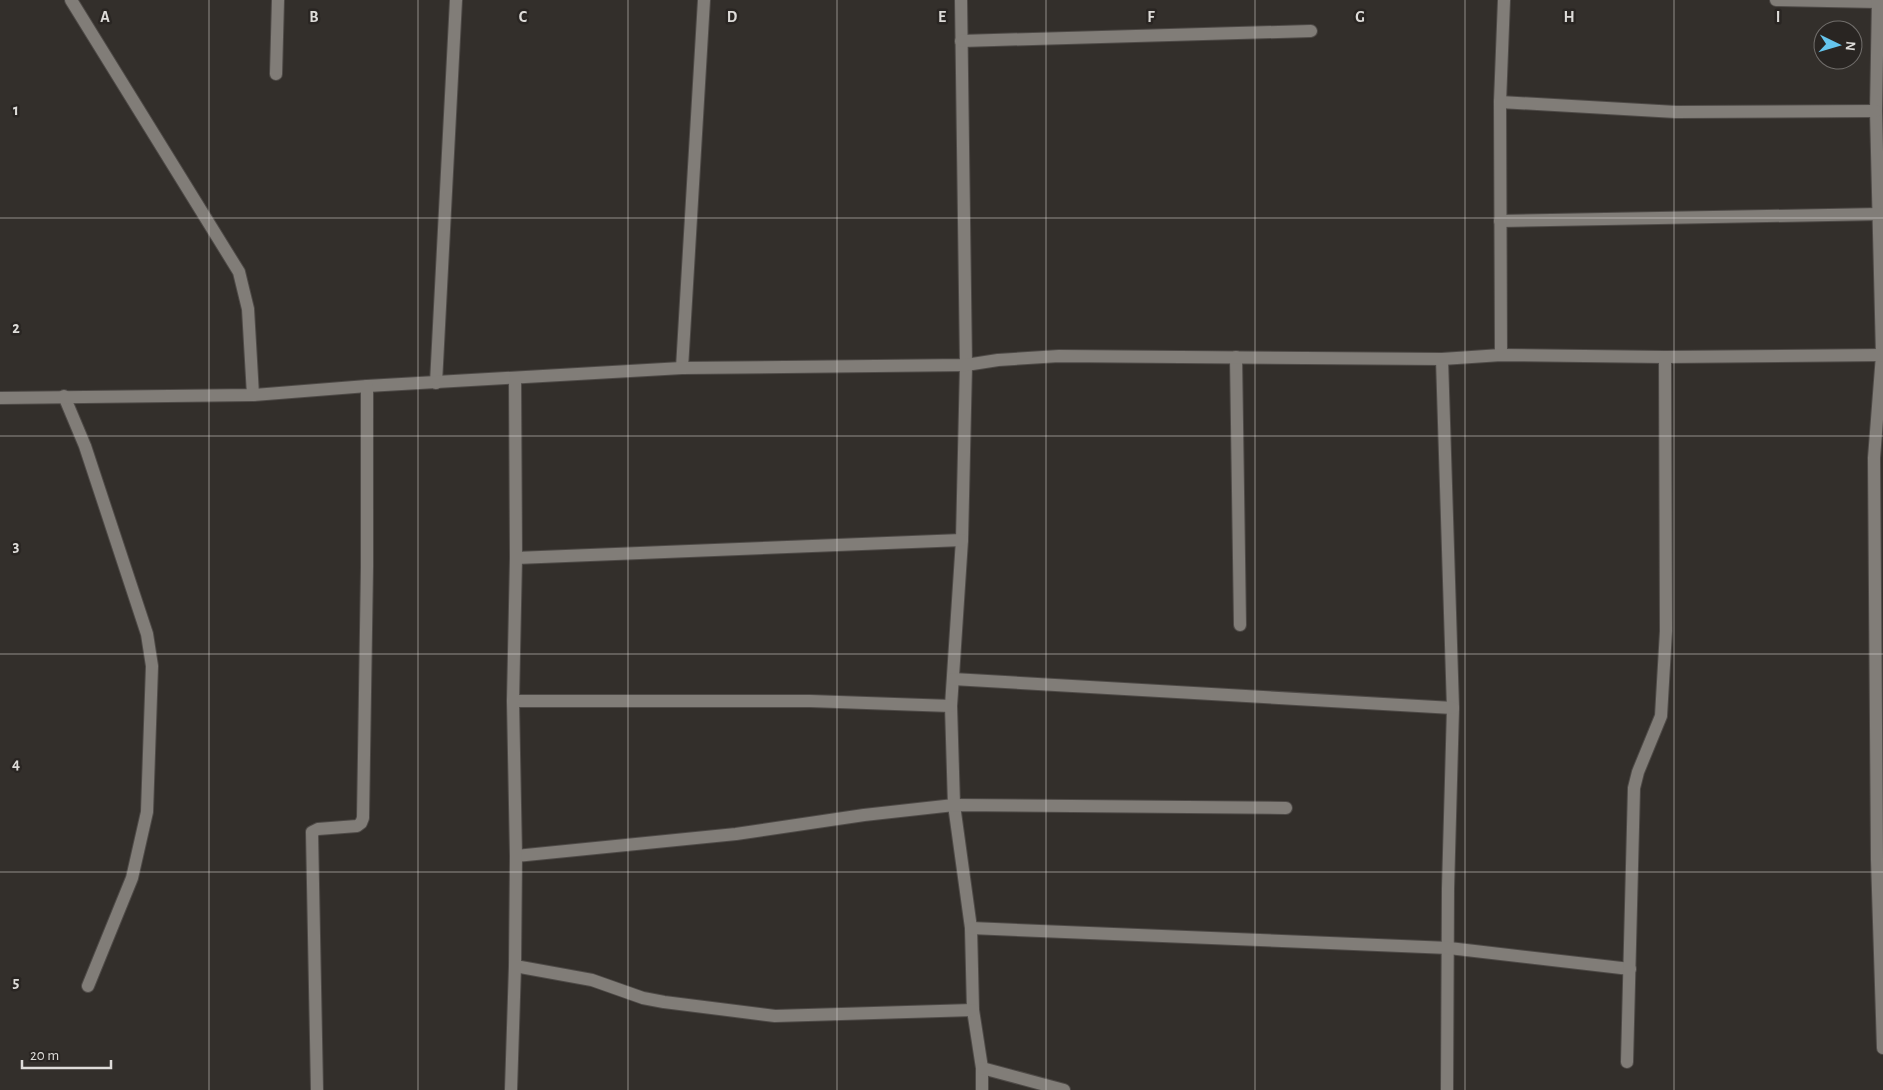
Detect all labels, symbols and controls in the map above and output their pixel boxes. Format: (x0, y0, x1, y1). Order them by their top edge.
text: A (100, 9, 110, 25)
text: B (309, 9, 319, 25)
text: C (519, 9, 528, 25)
text: D (727, 9, 738, 25)
text: E (938, 9, 946, 25)
text: F (1147, 9, 1155, 25)
text: G (1355, 9, 1365, 25)
text: H (1563, 9, 1575, 25)
text: I (1776, 9, 1780, 25)
north arrow (1813, 20, 1863, 70)
text: N (1843, 41, 1857, 52)
text: 1 (13, 102, 19, 118)
text: 2 (12, 320, 20, 336)
text: 3 (13, 538, 20, 554)
text: 4 (12, 756, 20, 772)
text: 5 (13, 974, 20, 990)
scale bar (22, 1038, 111, 1070)
text: 20 m (30, 1048, 59, 1063)

